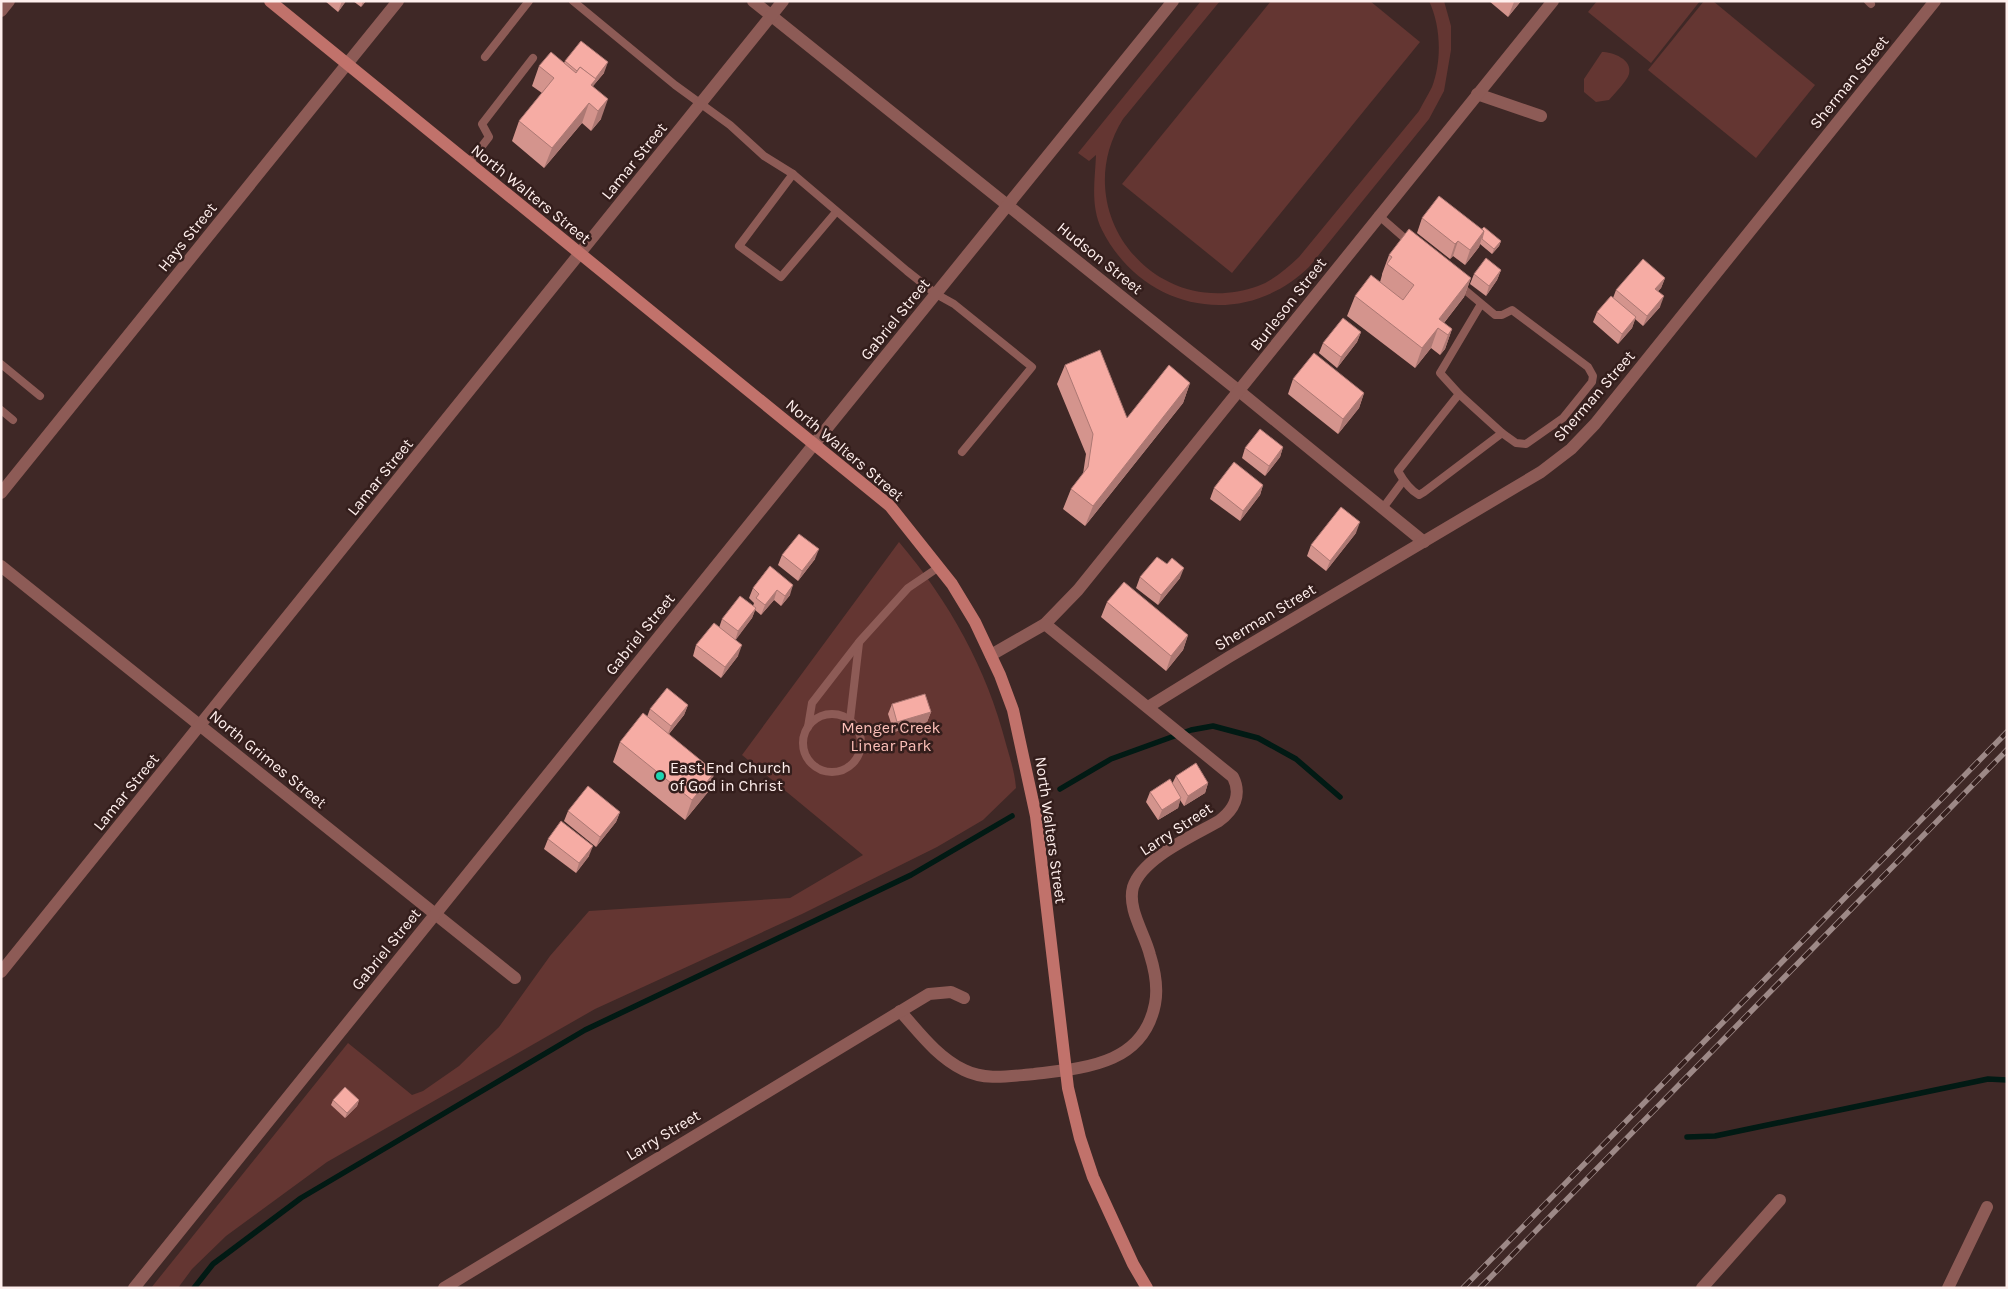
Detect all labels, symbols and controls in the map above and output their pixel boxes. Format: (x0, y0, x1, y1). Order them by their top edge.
street label: Sherman Street (1806, 32, 1892, 132)
street label: Lamar Street (597, 119, 671, 203)
street label: North Walters Street (467, 140, 595, 248)
street label: Hays Street (153, 199, 221, 275)
street label: Hudson Street (1053, 218, 1147, 298)
street label: Burleson Street (1246, 254, 1330, 354)
street label: Gabriel Street (856, 274, 934, 364)
street label: Sherman Street (1549, 347, 1639, 445)
street label: North Walters Street (782, 395, 908, 505)
street label: Lamar Street (343, 435, 417, 519)
street label: Sherman Street (1211, 579, 1319, 655)
street label: Gabriel Street (601, 589, 679, 679)
street label: North Grimes Street (206, 706, 330, 812)
park label: Menger Creek Linear Park (841, 718, 941, 755)
street label: Lamar Street (89, 750, 163, 834)
street label: North Walters Street (1031, 755, 1071, 905)
place label: East End Church of God in Christ (670, 758, 791, 795)
marker: East End Church of God in Christ (654, 770, 666, 782)
street label: Larry Street (1136, 798, 1216, 860)
street label: Gabriel Street (347, 904, 425, 994)
street label: Larry Street (623, 1105, 703, 1165)

